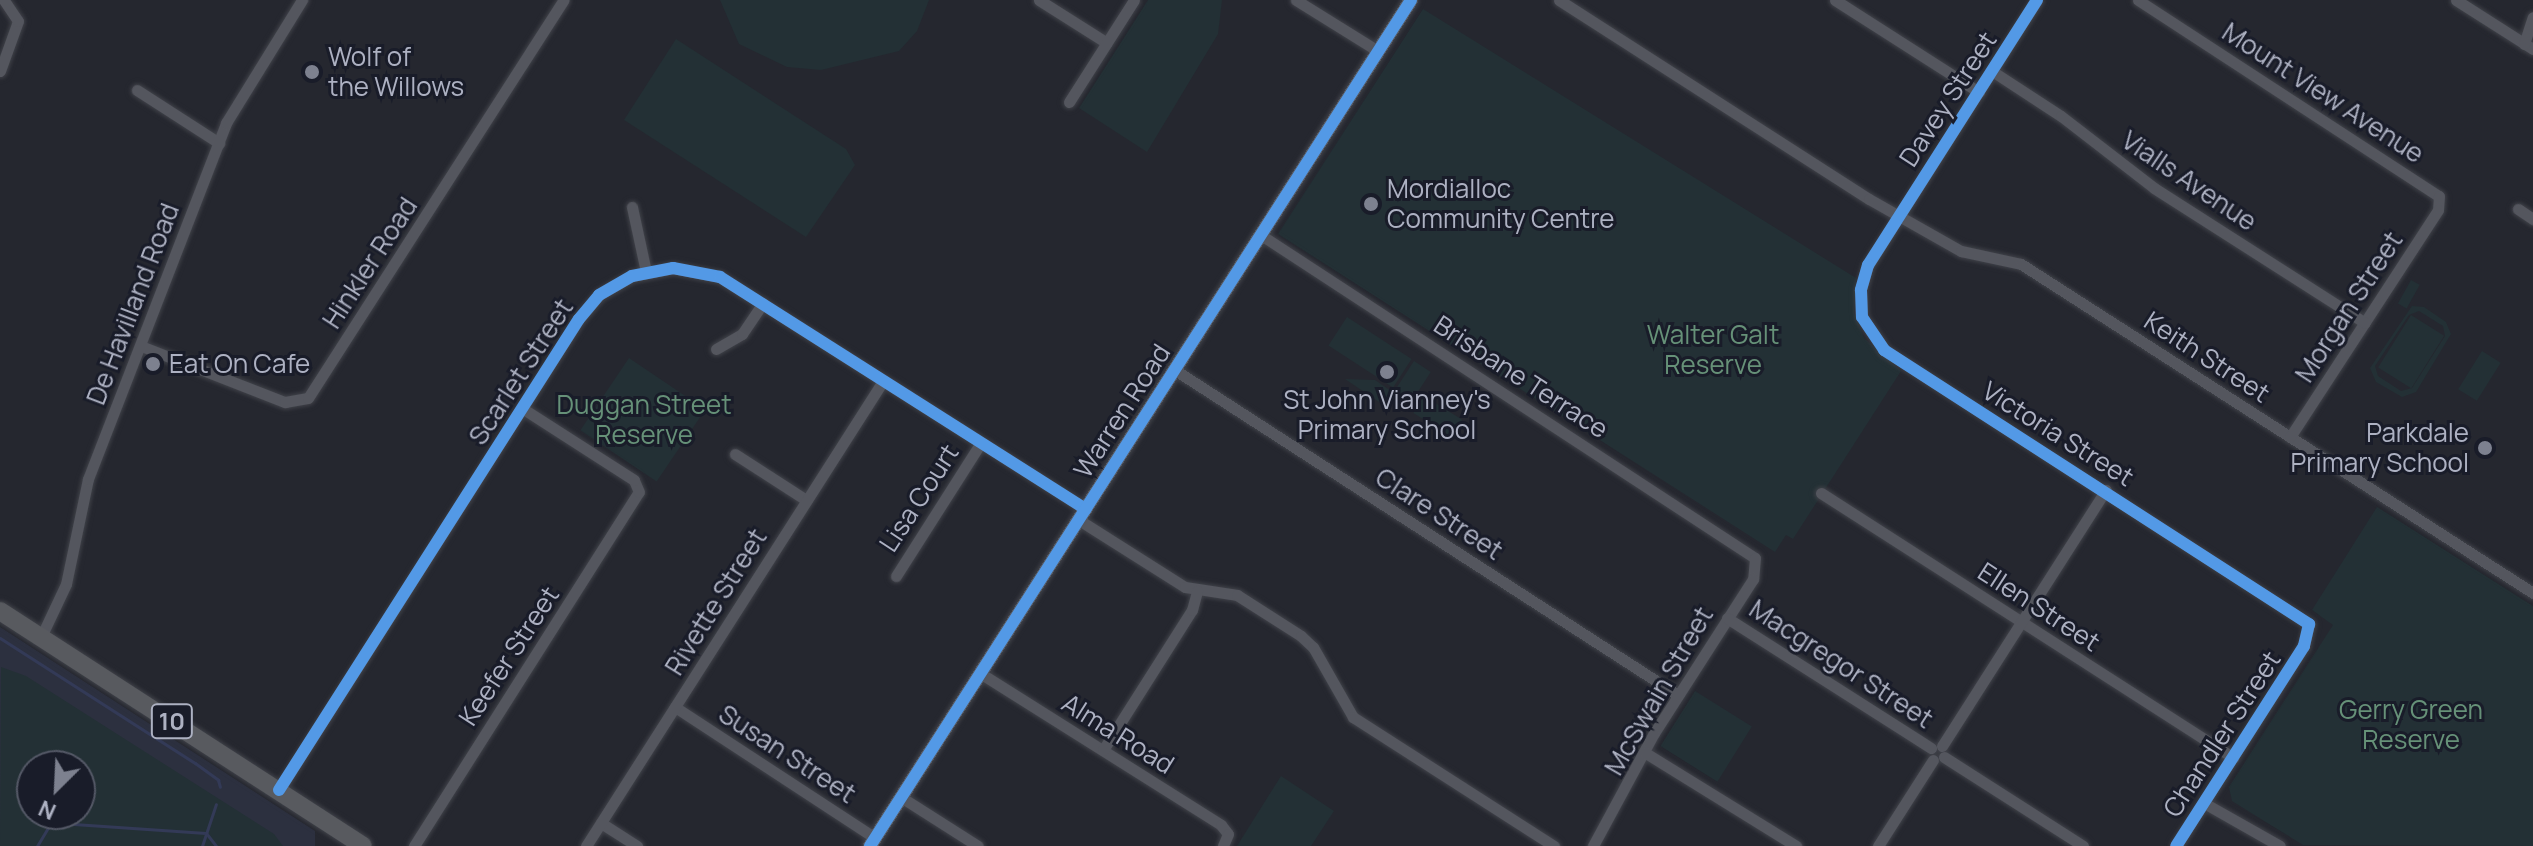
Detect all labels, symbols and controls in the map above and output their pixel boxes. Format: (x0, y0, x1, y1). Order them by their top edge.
street label: Mount View Avenue (2216, 16, 2430, 170)
street label: Davey Street (1893, 26, 2003, 172)
place label: Wolf of the Willows (328, 41, 464, 102)
marker: Wolf of the Willows (303, 63, 321, 81)
street label: Vialls Avenue (2116, 125, 2262, 237)
place label: Mordialloc Community Centre (1387, 173, 1615, 234)
street label: Hinkler Road (316, 192, 424, 334)
marker: Mordialloc Community Centre (1362, 195, 1380, 213)
street label: De Havilland Road (80, 199, 186, 409)
street label: Morgan Street (2289, 226, 2409, 388)
street label: Scarlet Street (462, 293, 580, 451)
street label: Keith Street (2139, 305, 2275, 409)
street label: Brisbane Terrace (1428, 309, 1614, 445)
park label: Walter Galt Reserve (1647, 319, 1779, 380)
street label: Warren Road (1067, 338, 1177, 484)
place label: Eat On Cafe (169, 348, 310, 380)
marker: Eat On Cafe (144, 355, 162, 373)
marker: St John Vianney's Primary School (1378, 363, 1396, 381)
street label: Victoria Street (1977, 375, 2139, 493)
place label: St John Vianney's Primary School (1283, 384, 1491, 446)
park label: Duggan Street Reserve (556, 389, 732, 450)
place label: Parkdale Primary School (2291, 417, 2469, 478)
street label: Lisa Court (873, 438, 965, 558)
marker: Parkdale Primary School (2476, 439, 2494, 457)
street label: Clare Street (1370, 461, 1508, 567)
street label: Rivette Street (659, 523, 773, 681)
street label: Ellen Street (1972, 556, 2106, 658)
street label: Keefer Street (452, 581, 566, 731)
street label: Macgregor Street (1744, 593, 1938, 735)
street label: McSwain Street (1598, 601, 1720, 781)
street label: Chandler Street (2157, 645, 2287, 823)
street label: Alma Road (1056, 687, 1180, 781)
park label: Gerry Green Reserve (2339, 694, 2483, 756)
street label: Susan Street (713, 698, 861, 810)
road number: 10 (150, 701, 194, 741)
north arrow (16, 750, 96, 830)
text: N (34, 793, 60, 827)

